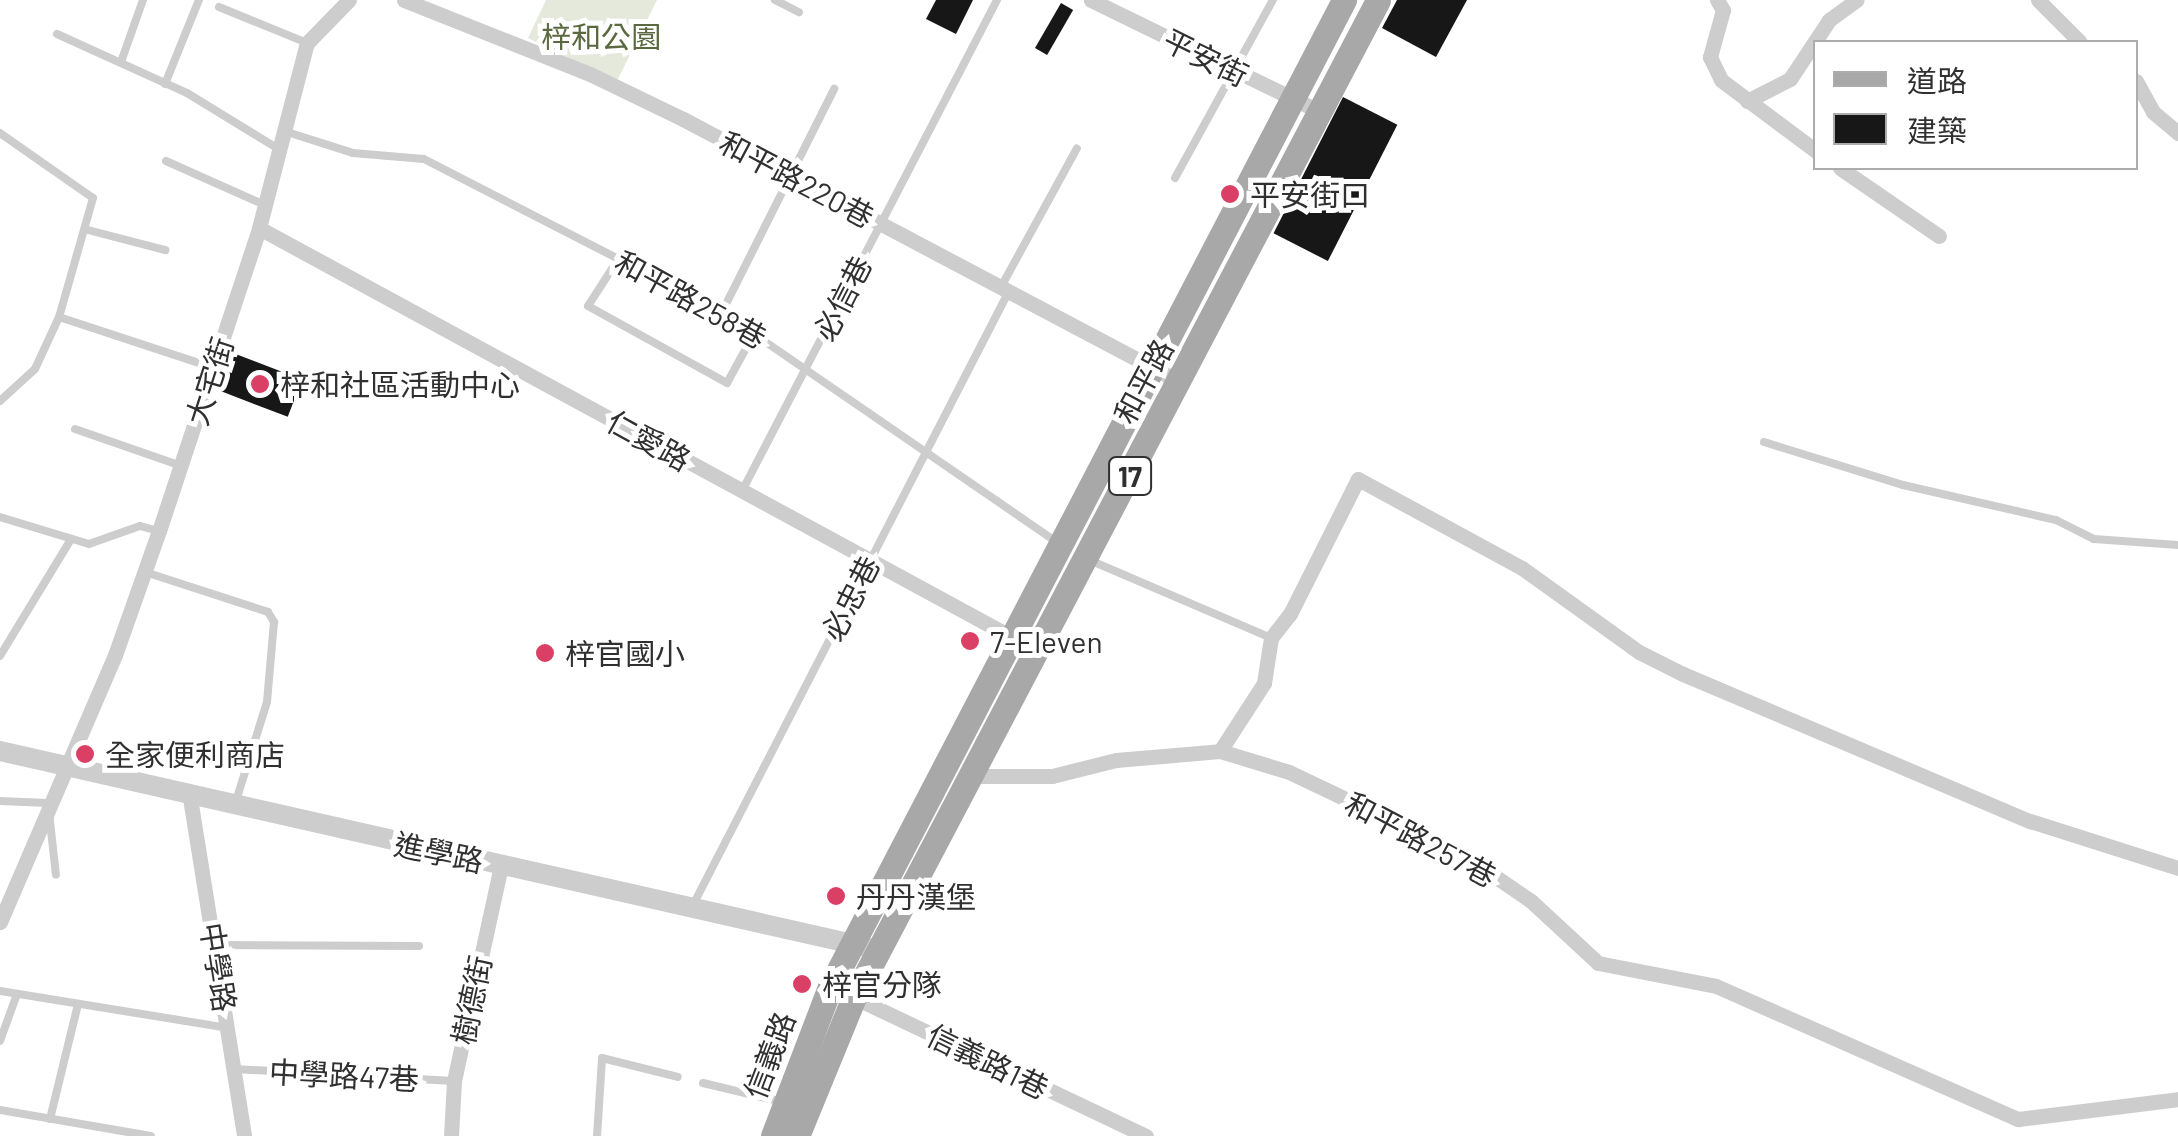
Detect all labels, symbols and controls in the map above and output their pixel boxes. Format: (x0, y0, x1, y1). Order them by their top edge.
park label: 梓和公園 (541, 18, 661, 54)
street label: 平安街 (1158, 21, 1254, 93)
legend (1813, 40, 2138, 170)
text: 道路 (1907, 62, 1967, 98)
text: 建築 (1907, 112, 1967, 148)
street label: 和平路220巷 (714, 123, 880, 235)
place label: 平安街口 (1250, 176, 1370, 212)
marker: 平安街口 (1219, 183, 1241, 205)
street label: 和平路258巷 (609, 243, 773, 355)
street label: 必信巷 (806, 250, 878, 346)
street label: 大宅街 (178, 333, 240, 429)
street label: 和平路 (1106, 333, 1180, 429)
place label: 梓和社區活動中心 (280, 366, 520, 402)
marker: 梓和社區活動中心 (249, 373, 271, 395)
street label: 仁愛路 (601, 402, 697, 478)
road number: 17 (1108, 453, 1152, 499)
street label: 必忠巷 (814, 550, 886, 646)
place label: 7-Eleven (990, 623, 1103, 659)
marker: 7-Eleven (959, 630, 981, 652)
place label: 梓官國小 (565, 635, 685, 671)
marker: 梓官國小 (534, 642, 556, 664)
place label: 全家便利商店 (105, 736, 285, 772)
marker: 全家便利商店 (74, 743, 96, 765)
street label: 和平路257巷 (1339, 784, 1503, 894)
street label: 進學路 (391, 825, 487, 879)
place label: 丹丹漢堡 (856, 878, 976, 914)
marker: 丹丹漢堡 (825, 885, 847, 907)
street label: 中學路 (194, 920, 244, 1014)
street label: 樹德街 (444, 952, 498, 1048)
place label: 梓官分隊 (822, 966, 942, 1002)
marker: 梓官分隊 (791, 973, 813, 995)
street label: 信義路 (736, 1007, 802, 1103)
street label: 信義路1巷 (921, 1016, 1055, 1106)
street label: 中學路47巷 (268, 1053, 420, 1097)

